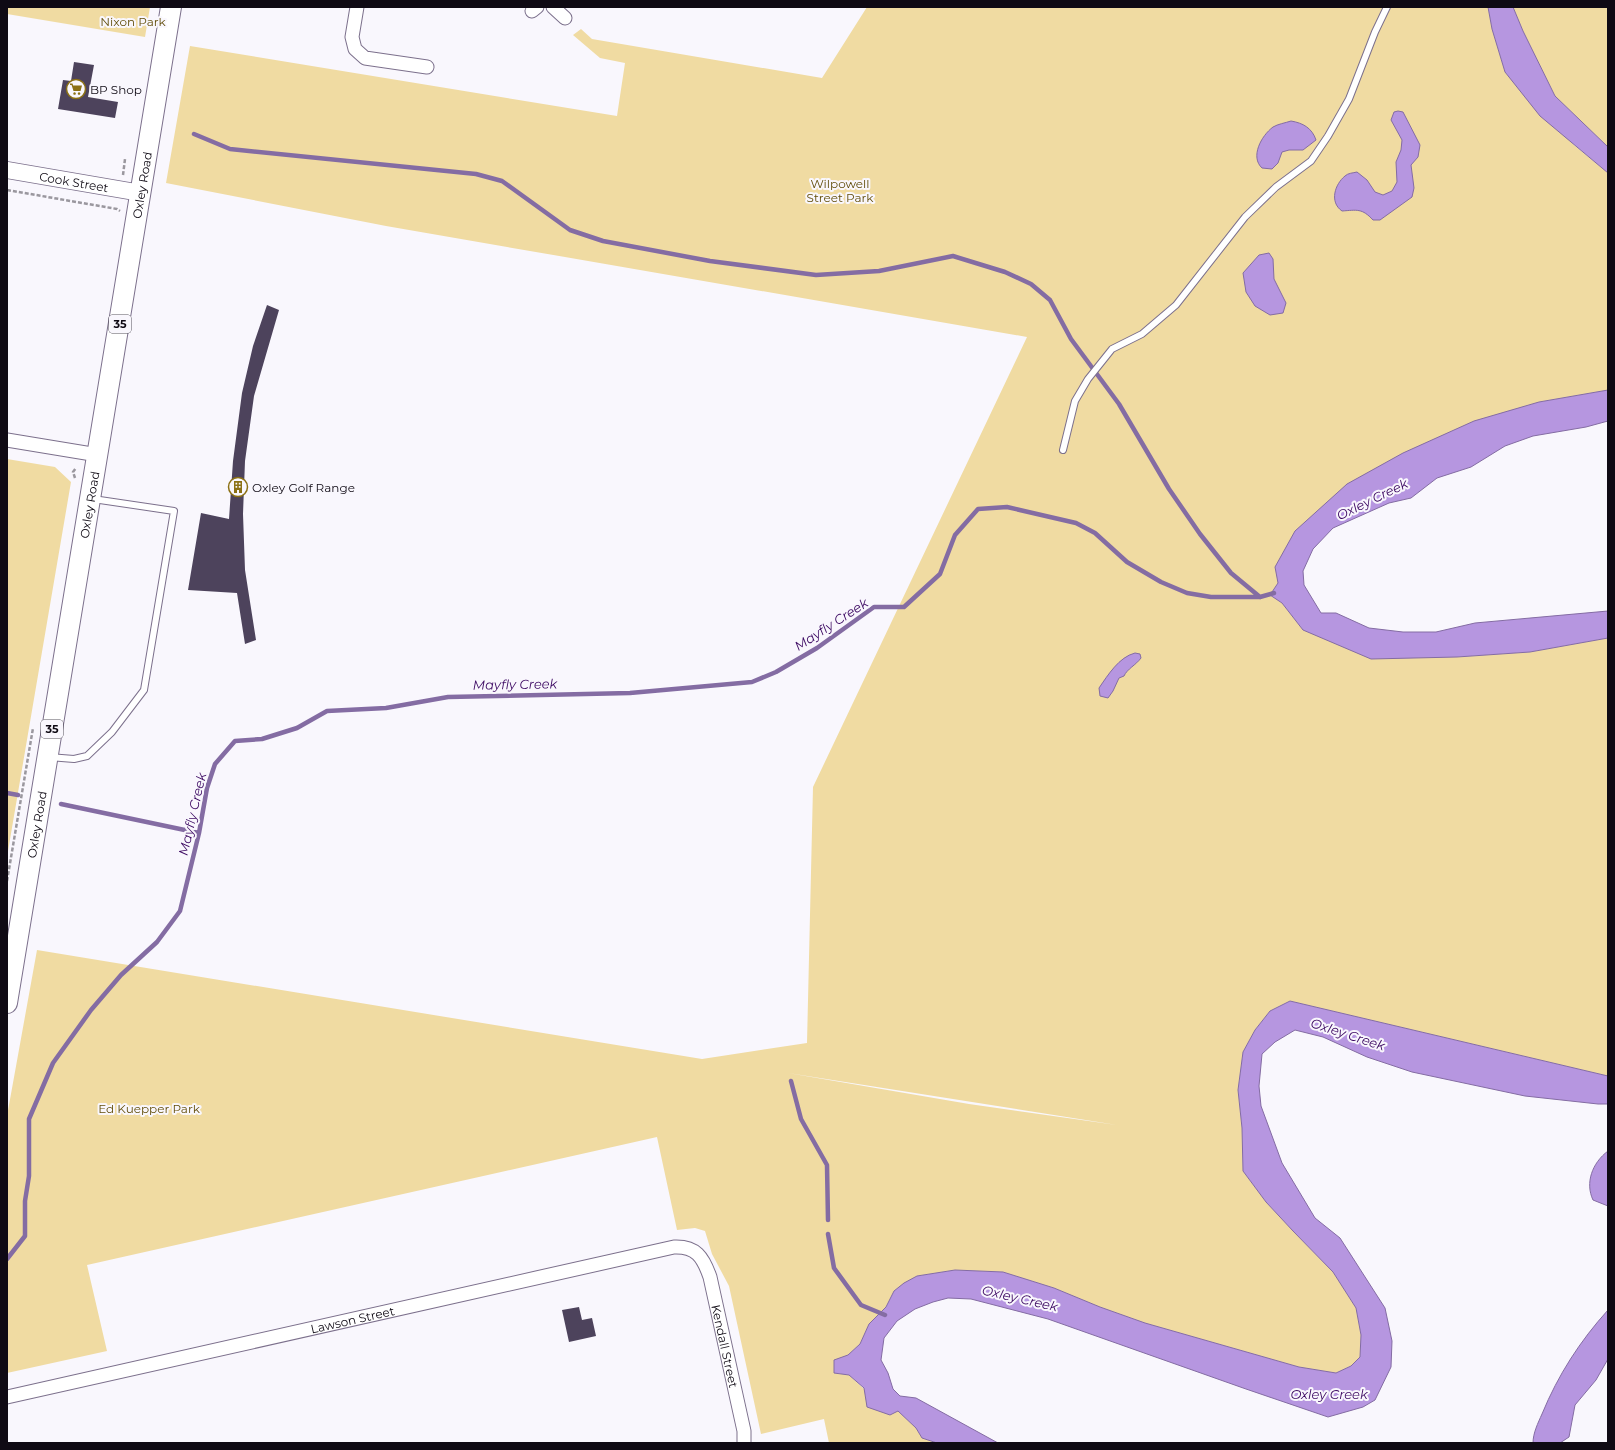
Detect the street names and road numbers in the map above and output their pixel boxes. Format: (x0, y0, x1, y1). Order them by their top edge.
street label: Oxley Road (129, 150, 155, 220)
street label: Cook Street (38, 168, 110, 195)
road number: 35 (109, 315, 131, 333)
street label: Oxley Road (76, 470, 102, 539)
road number: 35 (41, 720, 63, 738)
street label: Oxley Road (23, 790, 49, 859)
street label: Lawson Street (309, 1303, 396, 1336)
street label: Kendall Street (709, 1303, 742, 1389)

